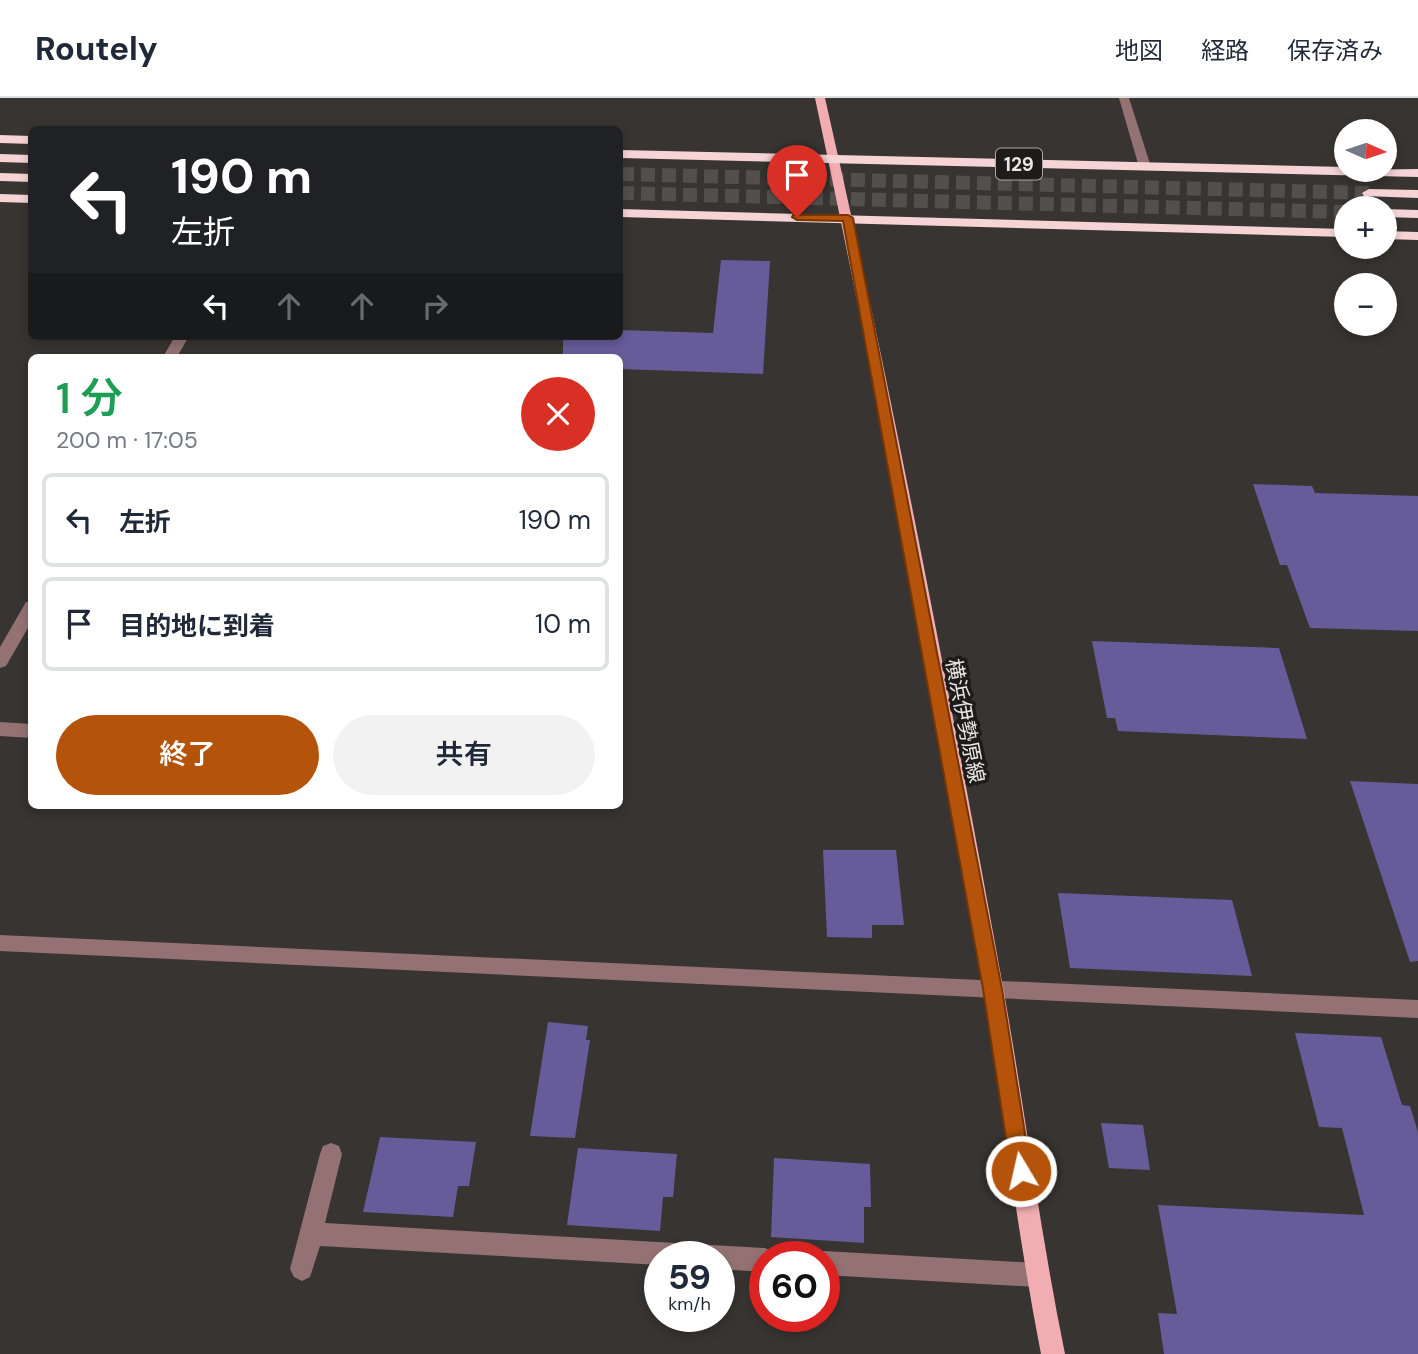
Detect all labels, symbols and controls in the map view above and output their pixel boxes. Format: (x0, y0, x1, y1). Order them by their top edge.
text: Routely (35, 27, 158, 70)
text: 地図 (1115, 35, 1163, 66)
text: 経路 (1201, 35, 1249, 66)
text: 保存済み (1287, 35, 1383, 66)
north arrow (1334, 119, 1396, 182)
map controls (1334, 119, 1397, 336)
text: 190 m (171, 144, 312, 208)
pin (767, 145, 827, 217)
road number: 129 (996, 148, 1042, 180)
icon: left (56, 154, 147, 245)
icon: arrive (778, 156, 816, 194)
button: + (1334, 196, 1397, 259)
text: 左折 (171, 211, 235, 253)
button: − (1334, 273, 1397, 336)
icon: left (197, 287, 235, 325)
icon: ahead (270, 287, 308, 325)
icon: ahead (343, 287, 381, 325)
icon: right (416, 287, 454, 325)
text: 1 分 (56, 371, 123, 426)
button: close (521, 377, 595, 451)
text: 200 m · 17:05 (56, 425, 198, 455)
icon: left (60, 501, 98, 539)
text: 190 m (519, 503, 591, 537)
text: 左折 (119, 505, 171, 539)
icon: arrive (60, 605, 98, 643)
text: 10 m (535, 607, 591, 641)
text: 目的地に到着 (119, 609, 275, 643)
street label: 横浜伊勢原線 (939, 656, 991, 786)
button: 終了 (56, 715, 319, 795)
button: 共有 (333, 715, 595, 795)
position arrow (984, 1134, 1058, 1208)
speed limit sign: 60 (749, 1241, 840, 1332)
text: 59 (668, 1254, 711, 1300)
text: km/h (668, 1292, 711, 1316)

